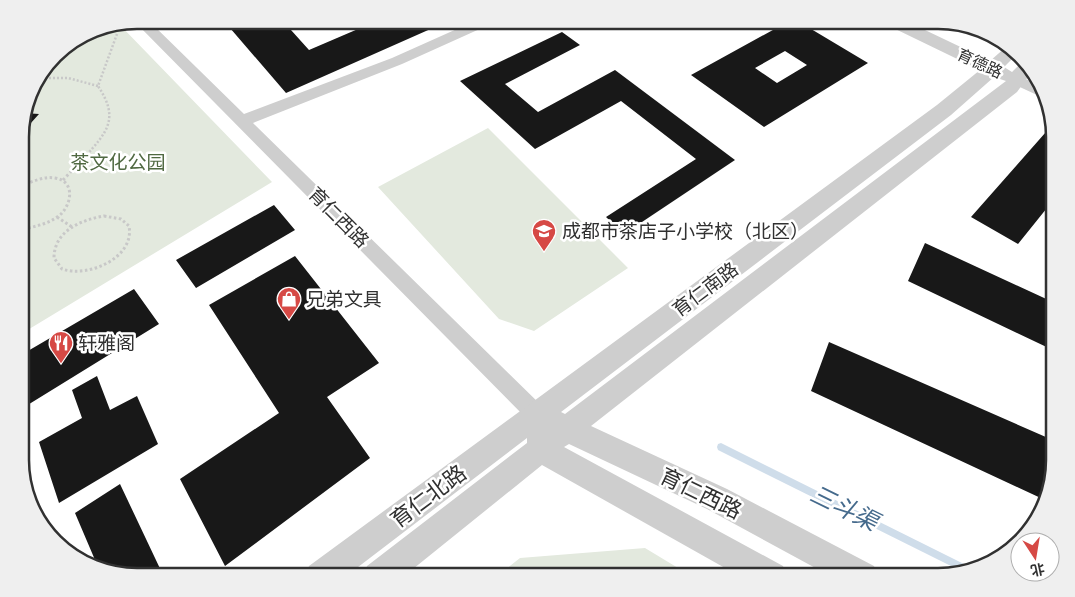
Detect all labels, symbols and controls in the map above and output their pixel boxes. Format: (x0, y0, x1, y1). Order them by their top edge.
street label: 育德路 (954, 44, 1006, 81)
park label: 茶文化公园 (70, 150, 166, 173)
street label: 育仁西路 (304, 182, 374, 252)
school or university icon: 成都市茶店子小学校（北区） (531, 218, 557, 252)
place label: 成都市茶店子小学校（北区） (562, 219, 809, 242)
street label: 育仁南路 (667, 257, 742, 321)
shop icon: 兄弟文具 (276, 286, 302, 320)
place label: 兄弟文具 (306, 287, 382, 310)
restaurant icon: 轩雅阁 (48, 330, 74, 364)
place label: 轩雅阁 (78, 331, 135, 354)
street label: 育仁北路 (384, 458, 470, 532)
street label: 育仁西路 (656, 461, 747, 523)
water label: 三斗渠 (806, 478, 886, 537)
north arrow (1010, 532, 1060, 582)
text: 北 (1029, 560, 1046, 580)

